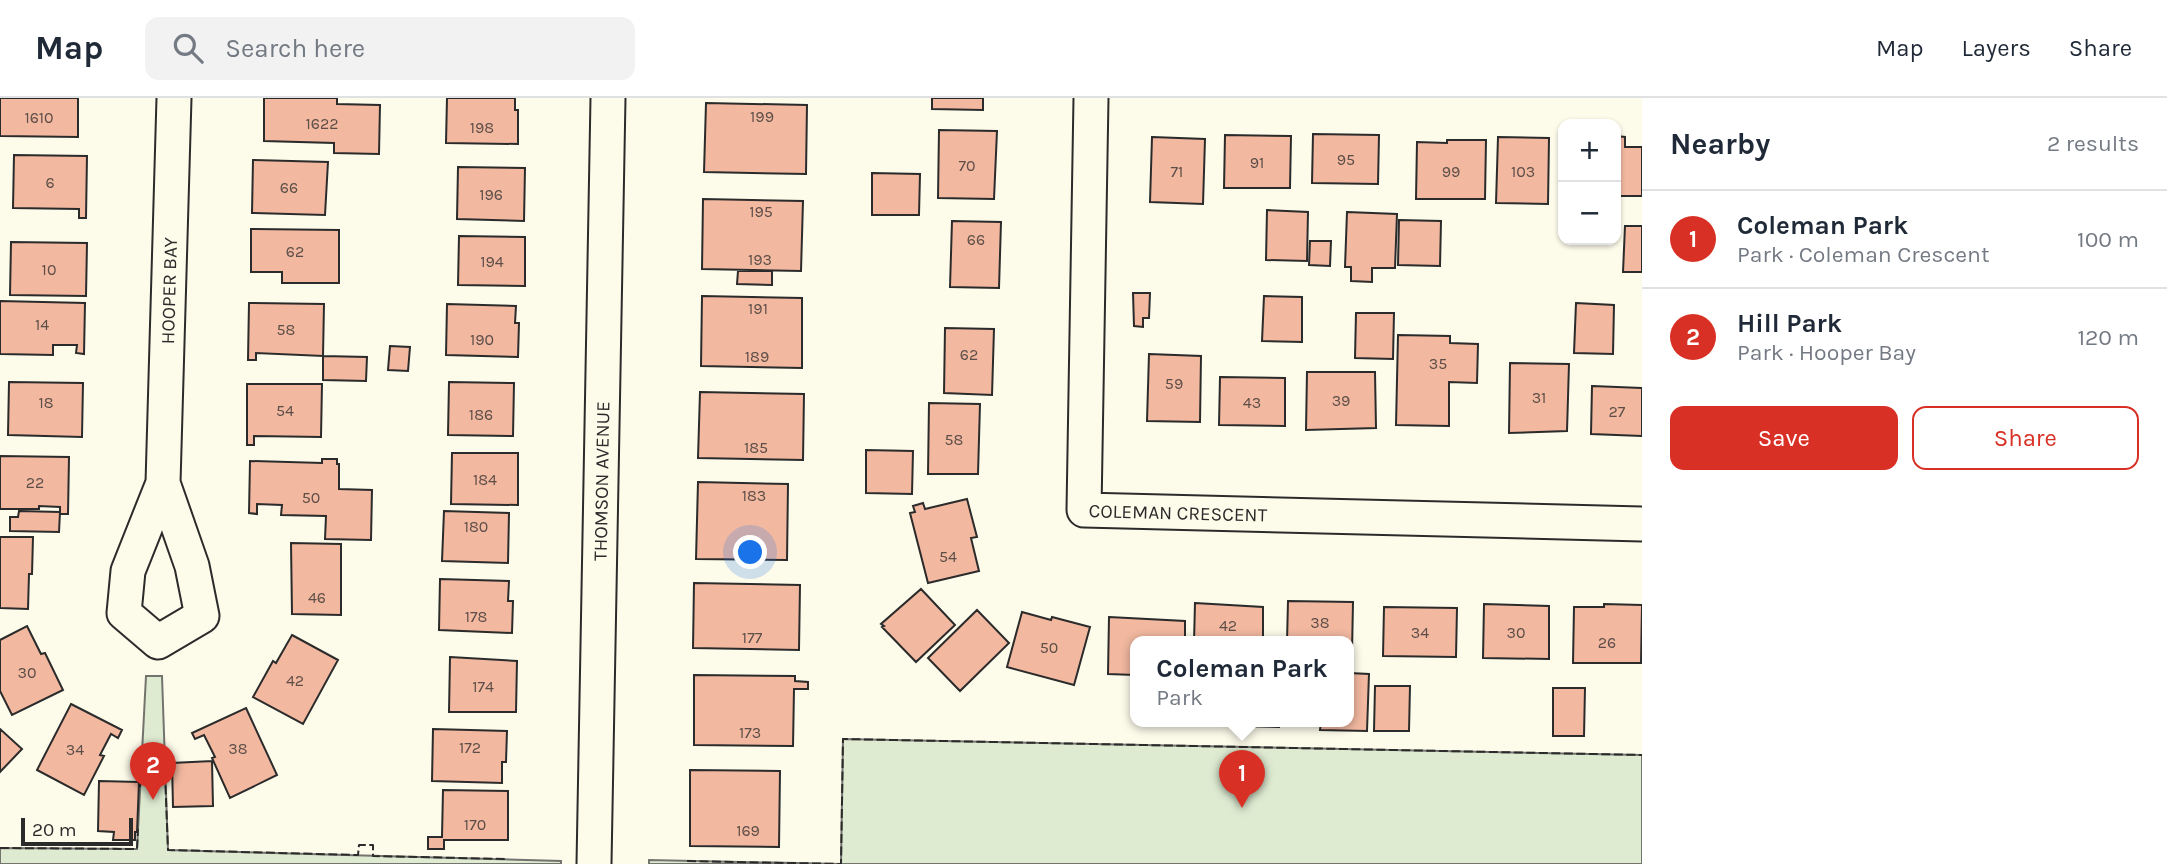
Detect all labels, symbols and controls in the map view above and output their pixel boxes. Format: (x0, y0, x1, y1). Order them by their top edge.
search box (145, 17, 635, 80)
text: Map (35, 29, 103, 67)
icon: search (169, 29, 207, 67)
text: Search here (225, 33, 365, 64)
text: Map (1876, 34, 1924, 62)
text: Layers (1962, 34, 2031, 62)
text: Share (2069, 34, 2132, 62)
house number: 199 (750, 107, 774, 126)
house number: 1610 (24, 108, 54, 127)
house number: 1622 (306, 114, 339, 133)
house number: 198 (470, 118, 494, 137)
map controls (1558, 119, 1621, 245)
button: + (1558, 119, 1621, 182)
text: Nearby (1670, 126, 1770, 162)
text: 2 results (2047, 130, 2139, 157)
house number: 95 (1337, 150, 1355, 169)
house number: 91 (1250, 153, 1264, 172)
house number: 70 (958, 156, 976, 175)
house number: 71 (1171, 162, 1183, 181)
house number: 99 (1442, 162, 1460, 181)
house number: 103 (1511, 162, 1535, 181)
house number: 6 (45, 173, 55, 192)
house number: 66 (280, 178, 298, 197)
button: − (1558, 182, 1621, 245)
house number: 196 (479, 185, 503, 204)
house number: 195 (749, 202, 773, 221)
text: Coleman Park (1737, 210, 1908, 241)
text: 1 (1689, 226, 1697, 253)
text: 100 m (2077, 226, 2139, 253)
house number: 66 (967, 230, 985, 249)
street label: HOOPER BAY (157, 236, 182, 345)
text: Park · Coleman Crescent (1737, 241, 1990, 268)
house number: 62 (286, 242, 304, 261)
house number: 193 (748, 250, 772, 269)
house number: 194 (480, 252, 504, 271)
house number: 10 (42, 260, 56, 279)
house number: 191 (748, 299, 768, 318)
text: Hill Park (1737, 308, 1842, 339)
house number: 14 (35, 315, 49, 334)
house number: 58 (277, 320, 295, 339)
text: 2 (1686, 324, 1700, 351)
text: 120 m (2077, 324, 2139, 351)
house number: 190 (470, 330, 494, 349)
text: Park · Hooper Bay (1737, 339, 1916, 366)
house number: 62 (960, 345, 978, 364)
house number: 189 (745, 347, 769, 366)
house number: 35 (1429, 354, 1447, 373)
house number: 59 (1165, 374, 1183, 393)
house number: 31 (1532, 388, 1546, 407)
house number: 39 (1332, 391, 1350, 410)
house number: 18 (38, 393, 54, 412)
house number: 43 (1243, 393, 1261, 412)
house number: 54 (276, 401, 294, 420)
street label: THOMSON AVENUE (590, 401, 614, 561)
house number: 27 (1609, 402, 1626, 421)
house number: 186 (469, 405, 493, 424)
button: Save (1670, 406, 1898, 470)
button: Share (1912, 406, 2139, 470)
house number: 58 (945, 430, 963, 449)
house number: 185 (744, 438, 768, 457)
house number: 184 (473, 470, 497, 489)
house number: 22 (26, 473, 44, 492)
house number: 183 (742, 486, 766, 505)
house number: 50 (302, 488, 320, 507)
street label: COLEMAN CRESCENT (1088, 500, 1268, 527)
house number: 180 (464, 517, 488, 536)
your location (733, 535, 767, 569)
house number: 54 (939, 547, 957, 566)
house number: 46 (308, 588, 326, 607)
house number: 178 (465, 607, 487, 626)
house number: 38 (1310, 613, 1330, 632)
house number: 42 (1219, 616, 1237, 635)
house number: 34 (1411, 623, 1429, 642)
house number: 30 (1507, 623, 1525, 642)
house number: 177 (742, 628, 763, 647)
house number: 26 (1598, 633, 1616, 652)
popup (1130, 636, 1354, 727)
house number: 50 (1040, 638, 1058, 657)
text: Coleman Park (1156, 653, 1328, 684)
house number: 30 (18, 663, 36, 682)
house number: 42 (286, 671, 304, 690)
house number: 174 (472, 677, 494, 696)
text: Park (1156, 684, 1203, 711)
house number: 173 (739, 723, 761, 742)
house number: 172 (459, 738, 481, 757)
house number: 38 (228, 739, 248, 758)
house number: 34 (66, 740, 84, 759)
pin: 2 (130, 742, 176, 800)
pin: 1 (1219, 750, 1265, 808)
scale bar (21, 815, 133, 847)
house number: 170 (464, 815, 486, 834)
text: 20 m (32, 819, 77, 841)
house number: 169 (736, 821, 760, 840)

